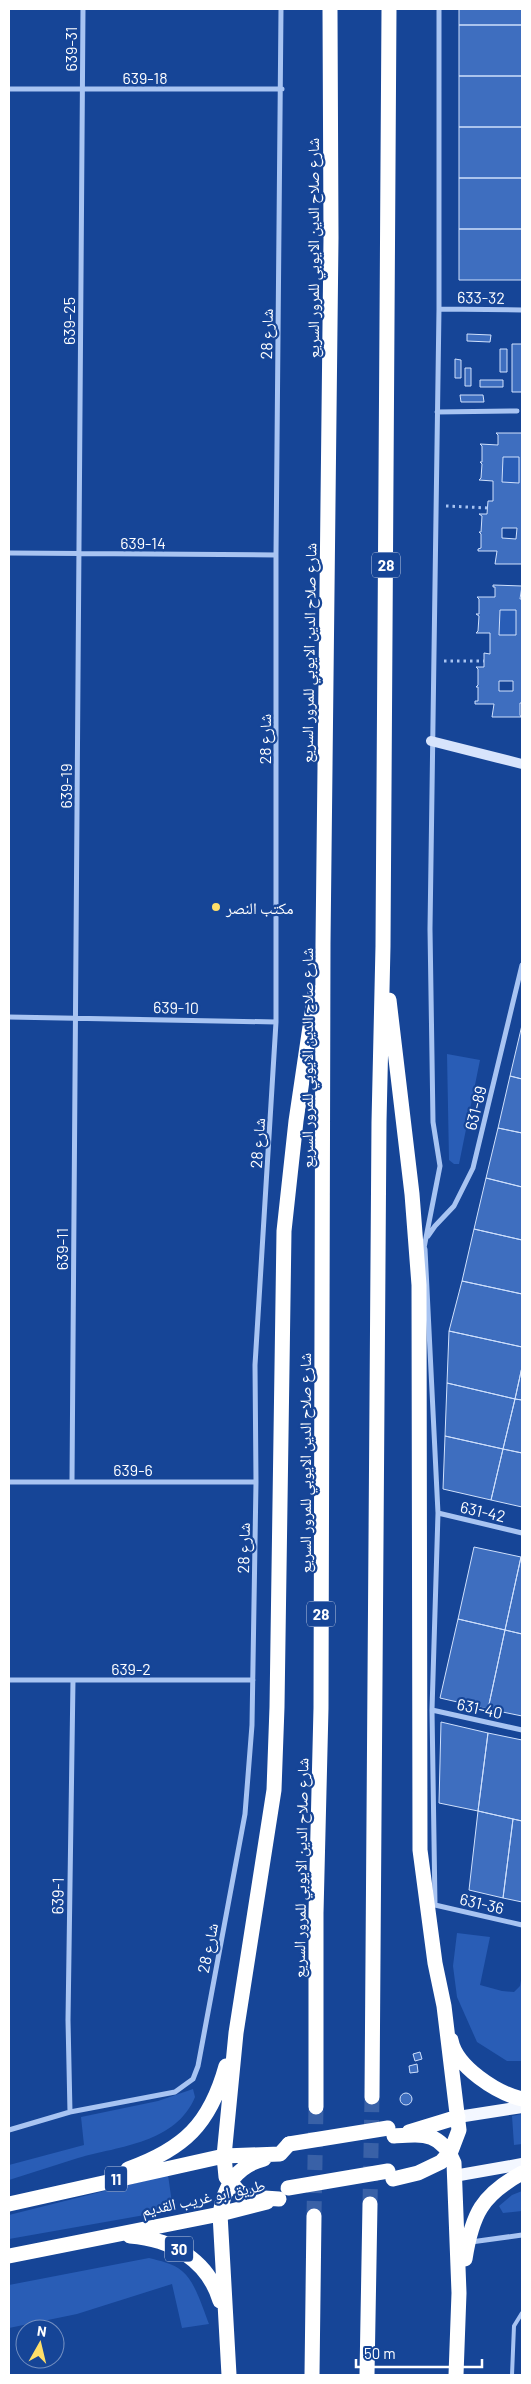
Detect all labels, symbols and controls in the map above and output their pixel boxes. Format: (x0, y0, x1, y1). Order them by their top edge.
street label: 639-31 (61, 27, 80, 71)
street label: 639-18 (122, 68, 168, 87)
street label: شارع صلاح الدين الايوبي للمرور السريع (303, 138, 326, 358)
street label: 633-32 (457, 287, 505, 307)
street label: 639-25 (59, 297, 78, 345)
street label: شارع 28 (256, 309, 278, 359)
street label: 639-14 (120, 533, 166, 552)
street label: شارع صلاح الدين الايوبي للمرور السريع (297, 543, 323, 763)
road number: 28 (372, 552, 400, 578)
street label: شارع 28 (255, 714, 276, 764)
street label: 639-19 (56, 763, 75, 809)
place label: مكتب النصر (225, 898, 293, 918)
marker: مكتب النصر (210, 901, 222, 913)
street label: شارع صلاح الدين الايوبي للمرور السريع (297, 948, 320, 1168)
street label: 639-10 (153, 997, 199, 1017)
street label: 631-89 (460, 1084, 490, 1132)
street label: شارع 28 (246, 1117, 270, 1169)
street label: 639-11 (52, 1228, 71, 1270)
street label: شارع صلاح الدين الايوبي للمرور السريع (295, 1353, 318, 1573)
street label: 639-6 (113, 1460, 153, 1479)
street label: 631-42 (459, 1497, 507, 1525)
street label: شارع 28 (233, 1523, 255, 1573)
road number: 28 (307, 1602, 335, 1626)
street label: 639-2 (111, 1659, 151, 1678)
street label: 631-40 (455, 1694, 505, 1722)
street label: شارع صلاح الدين الايوبي للمرور السريع (289, 1758, 315, 1978)
street label: 639-1 (47, 1877, 67, 1915)
street label: 631-36 (458, 1889, 506, 1917)
street label: شارع 28 (193, 1921, 223, 1975)
road number: 11 (105, 2166, 127, 2192)
street label: طريق ابو غريب القديم (139, 2175, 267, 2221)
road number: 30 (165, 2236, 193, 2262)
north arrow (15, 2319, 65, 2369)
text: N (36, 2322, 48, 2340)
scale bar (356, 2336, 482, 2368)
text: 50 m (364, 2344, 396, 2362)

